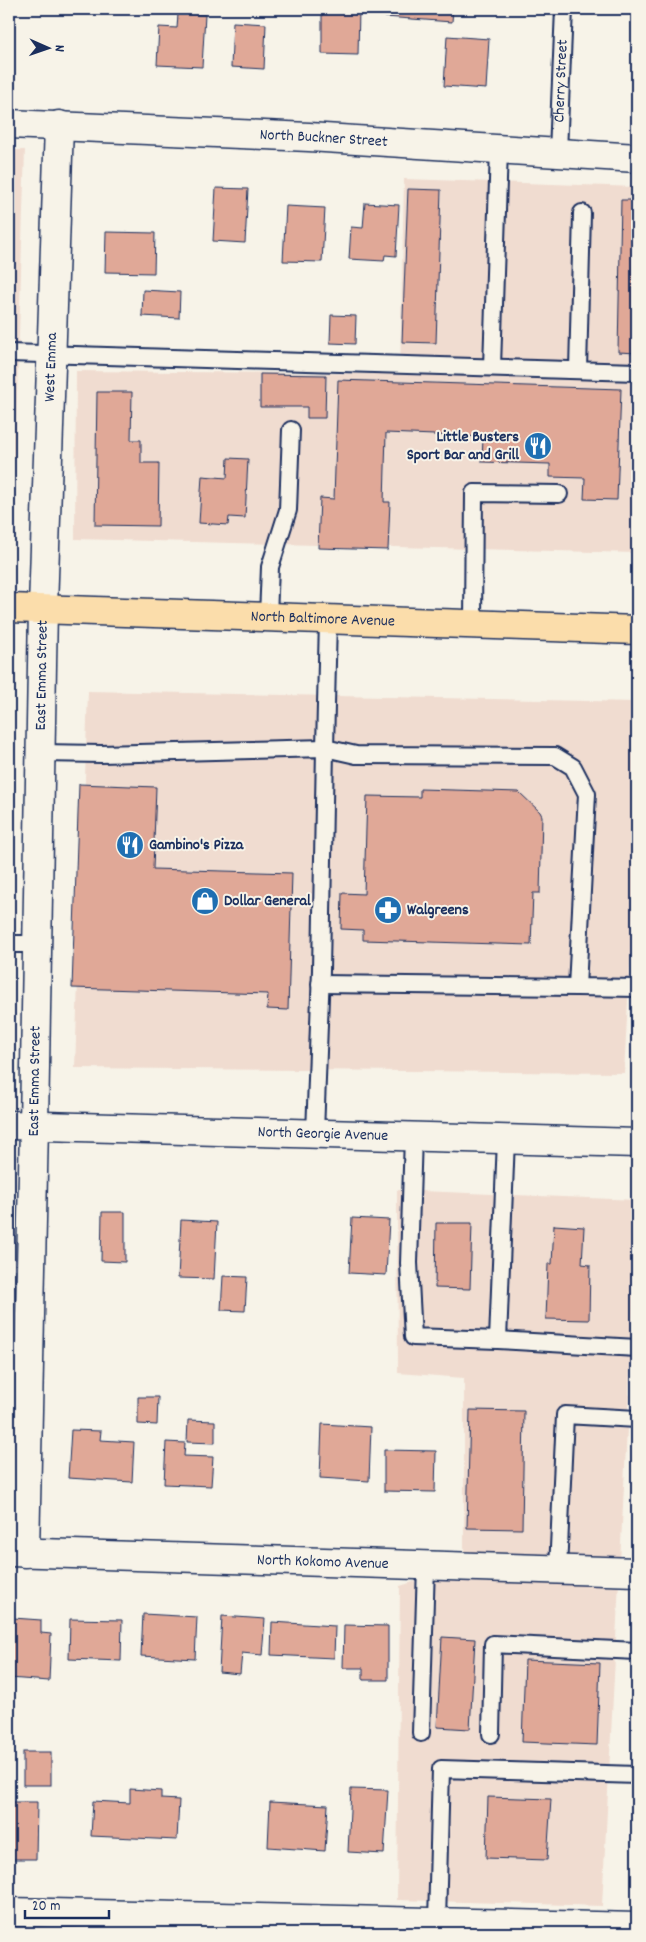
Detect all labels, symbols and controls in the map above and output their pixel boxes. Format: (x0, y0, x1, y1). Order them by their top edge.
north arrow (22, 22, 72, 72)
street label: Cherry Street (548, 39, 574, 123)
text: N (49, 45, 69, 52)
street label: North Buckner Street (259, 123, 389, 154)
street label: West Emma (38, 332, 64, 402)
place label: Little Busters Sport Bar and Grill (407, 426, 519, 467)
restaurant icon: Little Busters Sport Bar and Grill (523, 431, 553, 461)
street label: North Baltimore Avenue (250, 605, 395, 633)
street label: East Emma Street (29, 620, 54, 731)
restaurant icon: Gambino's Pizza (115, 830, 145, 860)
place label: Gambino's Pizza (149, 834, 245, 857)
shop icon: Dollar General (190, 886, 220, 916)
place label: Dollar General (224, 890, 311, 913)
pharmacy icon: Walgreens (373, 895, 403, 925)
place label: Walgreens (407, 899, 469, 922)
street label: East Emma Street (22, 1026, 47, 1137)
street label: North Georgie Avenue (257, 1121, 388, 1147)
street label: North Kokomo Avenue (257, 1548, 389, 1576)
scale bar (25, 1887, 109, 1919)
text: 20 m (32, 1896, 60, 1918)

